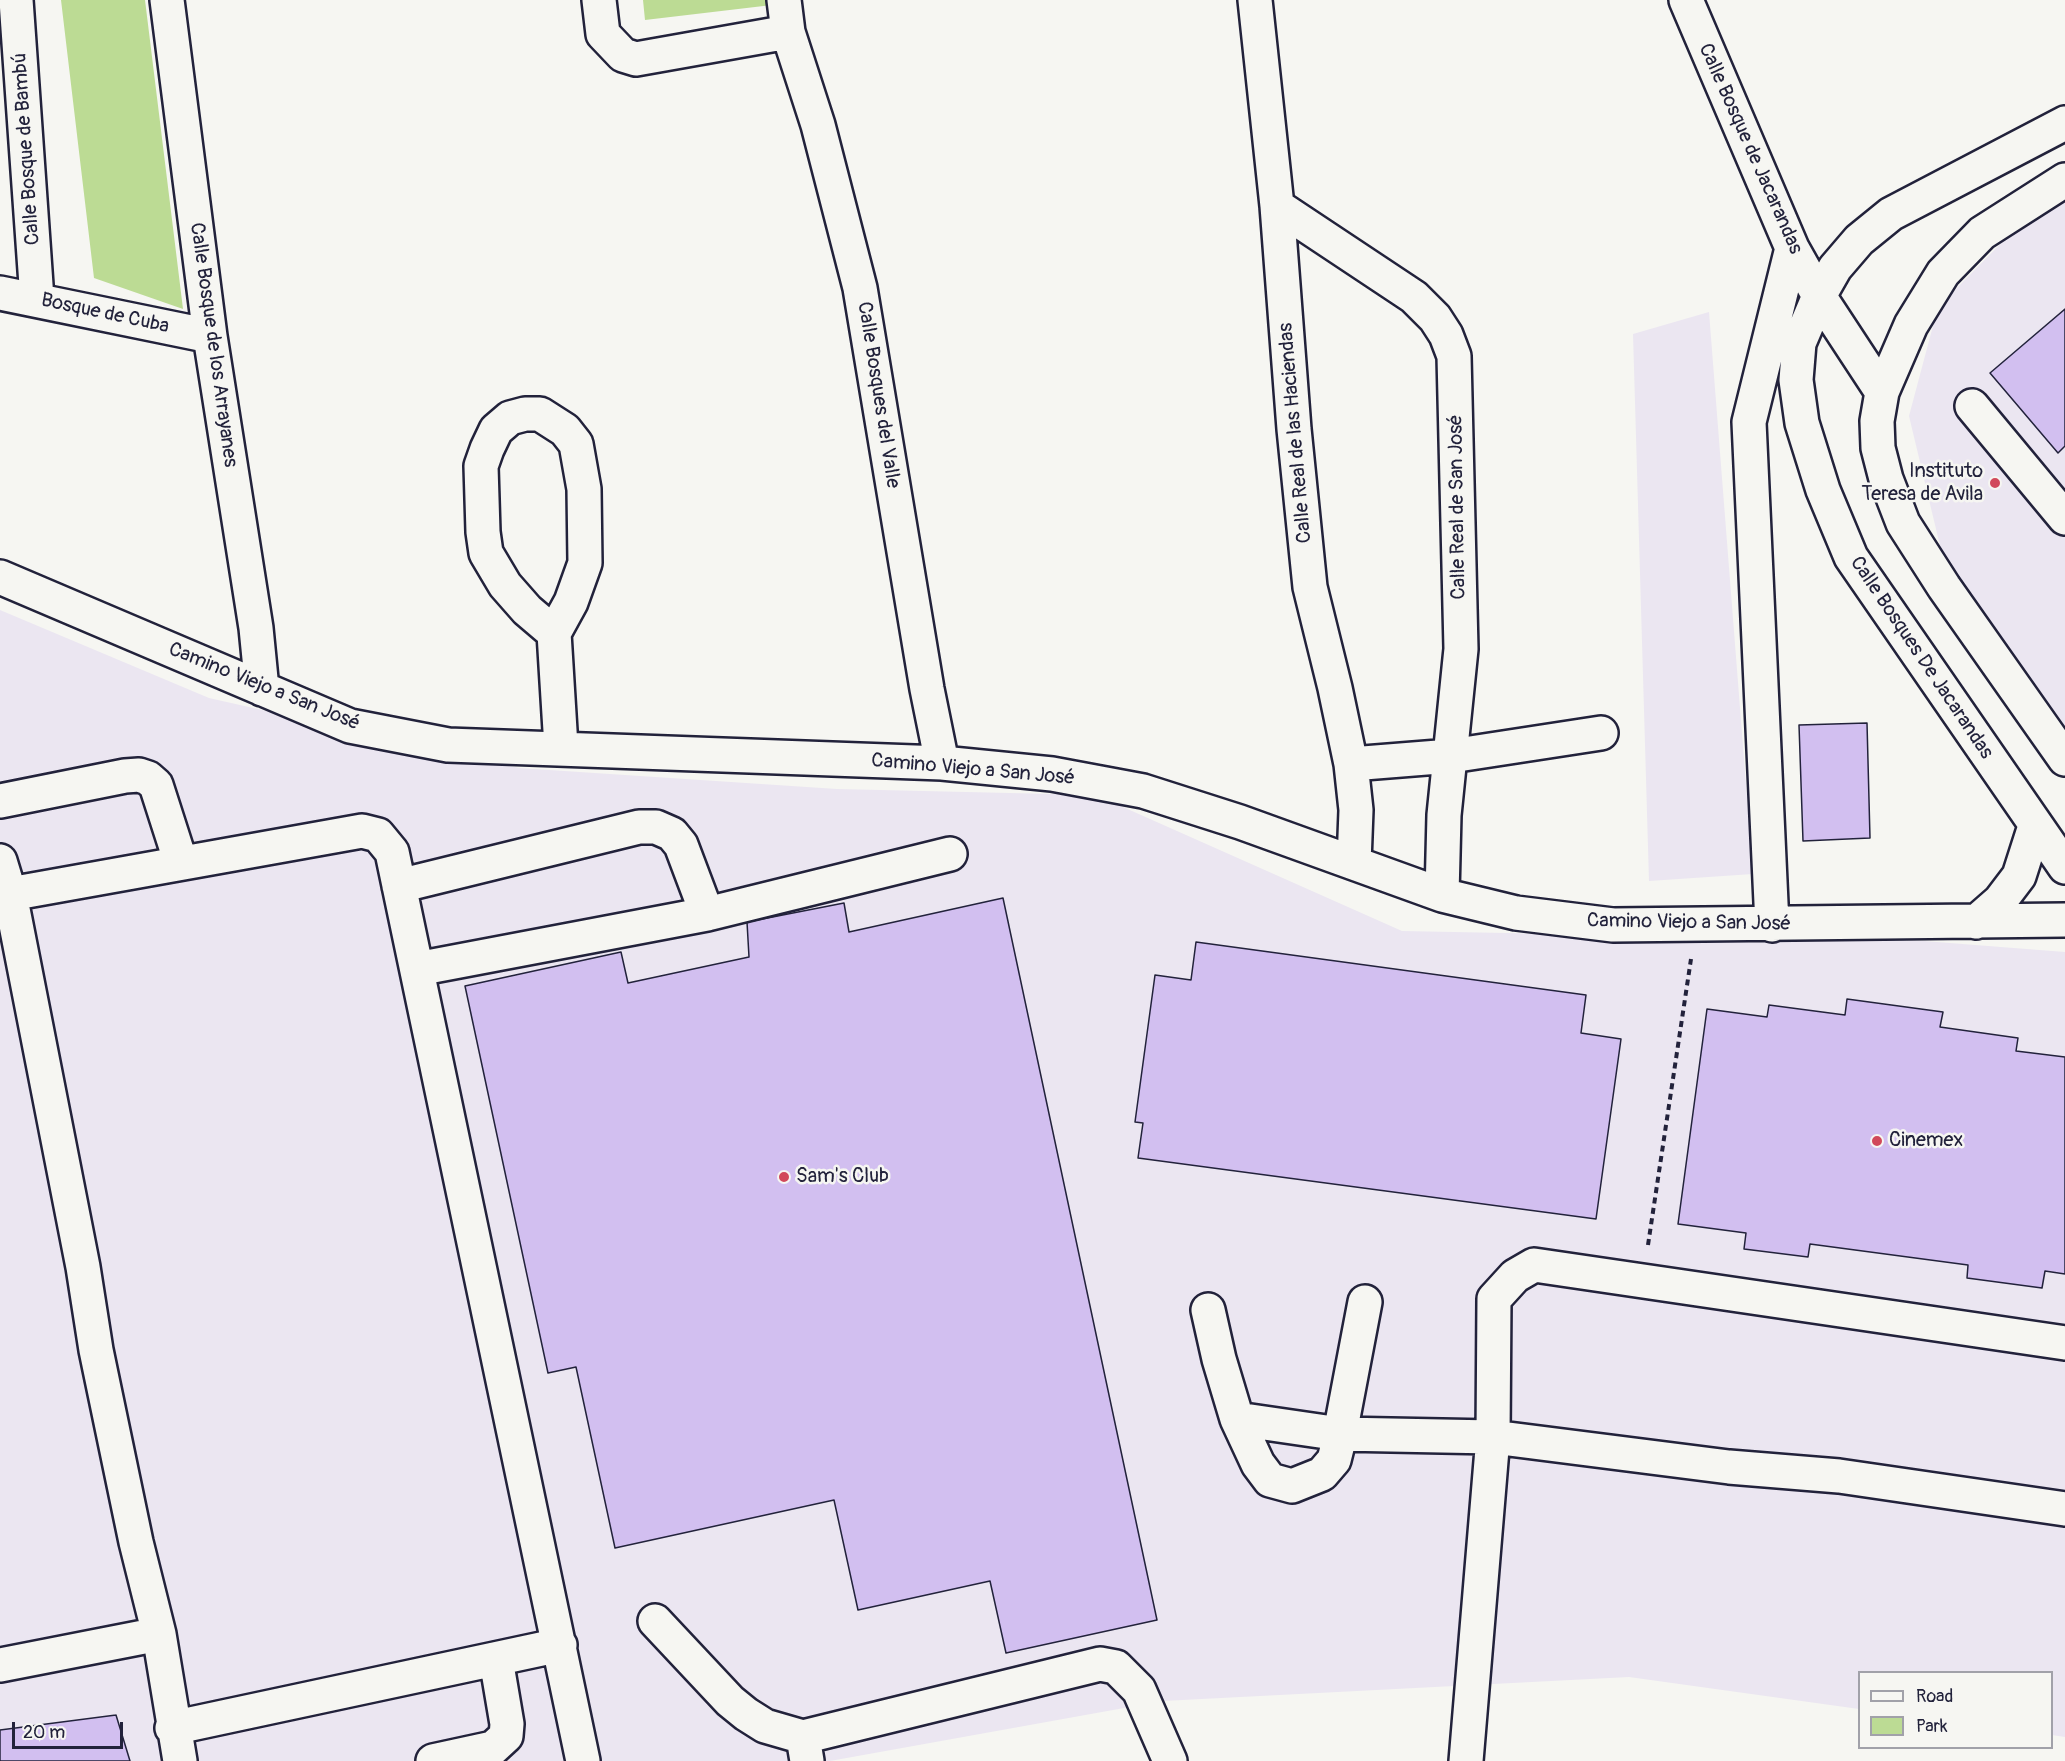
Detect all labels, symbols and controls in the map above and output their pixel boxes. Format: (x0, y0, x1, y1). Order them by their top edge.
street label: Calle Bosque de Jacarandas (1693, 40, 1807, 258)
street label: Calle Bosque de Bambú (8, 52, 46, 246)
street label: Calle Bosque de los Arrayanes (184, 221, 242, 469)
street label: Bosque de Cuba (39, 289, 171, 339)
street label: Calle Bosques del Valle (851, 300, 905, 490)
street label: Calle Real de las Haciendas (1274, 322, 1318, 544)
street label: Calle Real de San José (1444, 414, 1472, 600)
place label: Instituto Teresa de Avila (1861, 460, 1983, 507)
marker: Instituto Teresa de Avila (1988, 476, 2002, 490)
street label: Calle Bosques De Jacarandas (1844, 552, 1998, 764)
street label: Camino Viejo a San José (165, 638, 363, 736)
street label: Camino Viejo a San José (870, 749, 1076, 791)
street label: Camino Viejo a San José (1587, 909, 1791, 937)
place label: Cinemex (1889, 1129, 1963, 1153)
marker: Cinemex (1870, 1134, 1884, 1148)
place label: Sam's Club (796, 1165, 889, 1189)
marker: Sam's Club (777, 1170, 791, 1184)
legend (1858, 1671, 2053, 1749)
text: Road (1916, 1685, 1953, 1708)
scale bar (15, 1710, 126, 1748)
text: Park (1916, 1715, 1948, 1738)
text: 20 m (23, 1721, 65, 1744)

